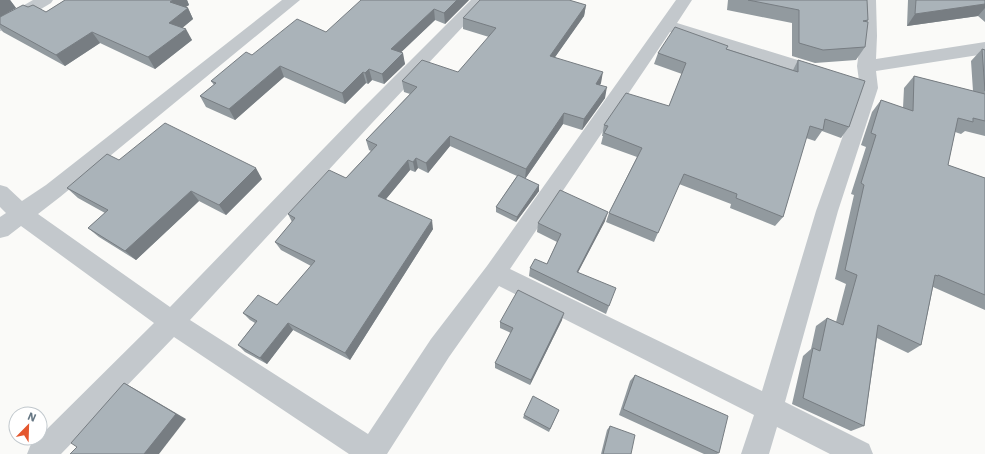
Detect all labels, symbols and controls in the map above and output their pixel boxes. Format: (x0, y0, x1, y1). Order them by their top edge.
north arrow (8, 406, 48, 446)
text: N (26, 409, 38, 425)

